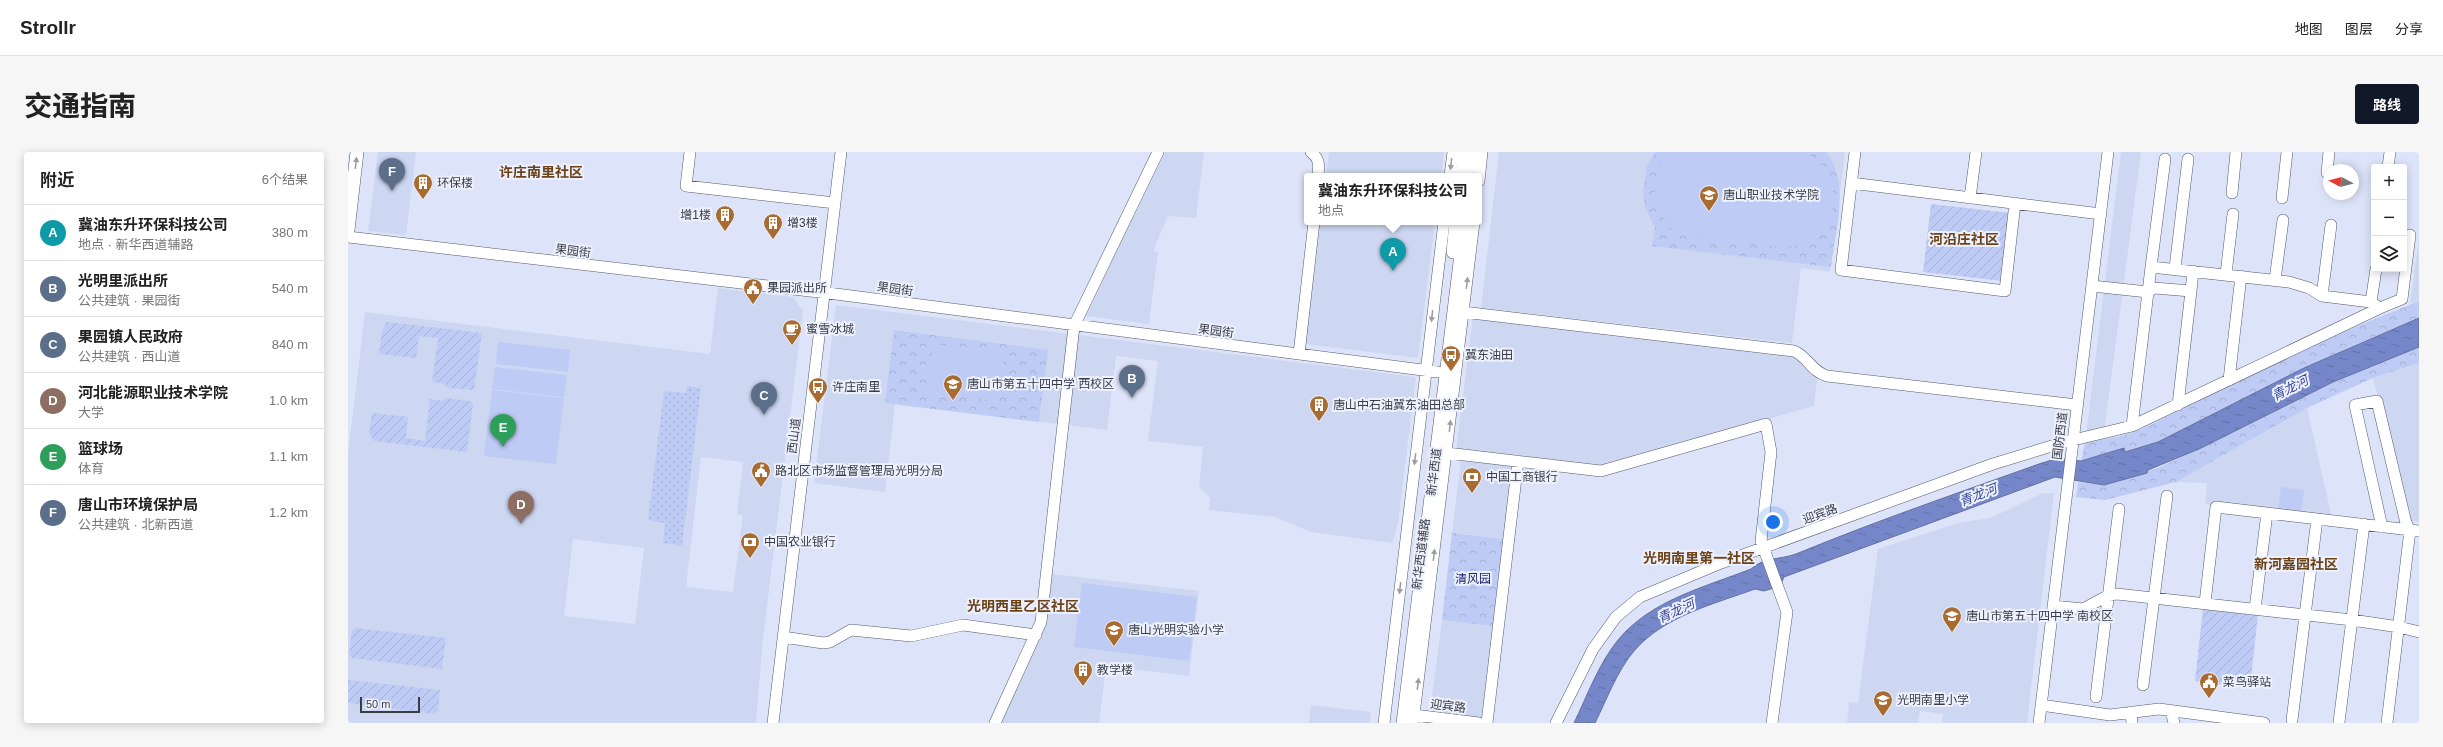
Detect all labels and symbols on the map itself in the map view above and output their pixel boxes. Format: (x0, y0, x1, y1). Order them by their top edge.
one-way arrow (353, 157, 359, 169)
pin: F (379, 158, 405, 191)
one-way arrow (1448, 158, 1454, 170)
district label: 许庄南里社区 (499, 164, 583, 180)
north arrow (2323, 164, 2359, 200)
building icon: 环保楼 (412, 172, 434, 200)
place label: 环保楼 (437, 176, 473, 190)
school or university icon: 唐山职业技术学院 (1698, 184, 1720, 212)
place label: 唐山职业技术学院 (1723, 188, 1819, 202)
building icon: 增1楼 (714, 204, 736, 232)
place label: 增1楼 (680, 208, 711, 222)
building icon: 增3楼 (762, 212, 784, 240)
place label: 增3楼 (787, 216, 818, 230)
district label: 河沿庄社区 (1929, 231, 1999, 247)
pin: A (1380, 238, 1406, 271)
street label: 果园街 (554, 242, 592, 260)
public building icon: 果园派出所 (742, 277, 764, 305)
one-way arrow (1463, 277, 1470, 289)
street label: 果园街 (876, 280, 914, 298)
place label: 果园派出所 (767, 281, 827, 295)
one-way arrow (1429, 310, 1436, 322)
cafe icon: 蜜雪冰城 (781, 318, 803, 346)
place label: 蜜雪冰城 (806, 322, 854, 336)
street label: 果园街 (1197, 322, 1235, 340)
bus stop icon: 冀东油田 (1440, 344, 1462, 372)
place label: 冀东油田 (1465, 348, 1513, 362)
pin: B (1119, 365, 1145, 398)
water label: 青龙河 (2269, 371, 2313, 404)
school or university icon: 唐山市第五十四中学 西校区 (942, 373, 964, 401)
bus stop icon: 许庄南里 (807, 376, 829, 404)
place label: 唐山市第五十四中学 西校区 (967, 377, 1114, 391)
place label: 许庄南里 (832, 380, 880, 394)
pin: C (751, 382, 777, 415)
building icon: 唐山中石油冀东油田总部 (1308, 394, 1330, 422)
place label: 唐山中石油冀东油田总部 (1333, 398, 1465, 412)
street label: 国防西道 (2050, 411, 2070, 461)
pin: E (490, 414, 516, 447)
street label: 西山道 (785, 417, 803, 455)
one-way arrow (1446, 420, 1453, 432)
street label: 新华西道 (1424, 447, 1444, 497)
one-way arrow (1412, 453, 1419, 465)
public building icon: 路北区市场监督管理局光明分局 (750, 460, 772, 488)
place label: 路北区市场监督管理局光明分局 (775, 464, 943, 478)
bank icon: 中国工商银行 (1461, 466, 1483, 494)
place label: 中国工商银行 (1486, 470, 1558, 484)
water label: 青龙河 (1957, 480, 2002, 509)
pin: D (508, 491, 534, 524)
street label: 迎宾路 (1801, 501, 1839, 527)
your location (1763, 512, 1783, 532)
street label: 新华西道辅路 (1410, 517, 1432, 591)
bank icon: 中国农业银行 (739, 531, 761, 559)
place label: 中国农业银行 (764, 535, 836, 549)
one-way arrow (1431, 549, 1437, 561)
district label: 光明南里第一社区 (1643, 550, 1755, 566)
district label: 新河嘉园社区 (2254, 556, 2338, 572)
park label: 清风园 (1455, 572, 1491, 586)
one-way arrow (1397, 582, 1403, 594)
water label: 青龙河 (1655, 595, 1700, 626)
district label: 光明西里乙区社区 (967, 598, 1079, 614)
school or university icon: 唐山市第五十四中学 南校区 (1941, 605, 1963, 633)
place label: 唐山市第五十四中学 南校区 (1966, 609, 2113, 623)
school or university icon: 唐山光明实验小学 (1103, 619, 1125, 647)
place label: 唐山光明实验小学 (1128, 623, 1224, 637)
building icon: 教学楼 (1072, 659, 1094, 687)
place label: 教学楼 (1097, 663, 1133, 677)
public building icon: 菜鸟驿站 (2198, 671, 2220, 699)
place label: 菜鸟驿站 (2223, 675, 2271, 689)
one-way arrow (1415, 678, 1421, 690)
school or university icon: 光明南里小学 (1872, 689, 1894, 717)
place label: 光明南里小学 (1897, 693, 1969, 707)
scale bar (360, 695, 420, 714)
street label: 迎宾路 (1429, 697, 1467, 715)

